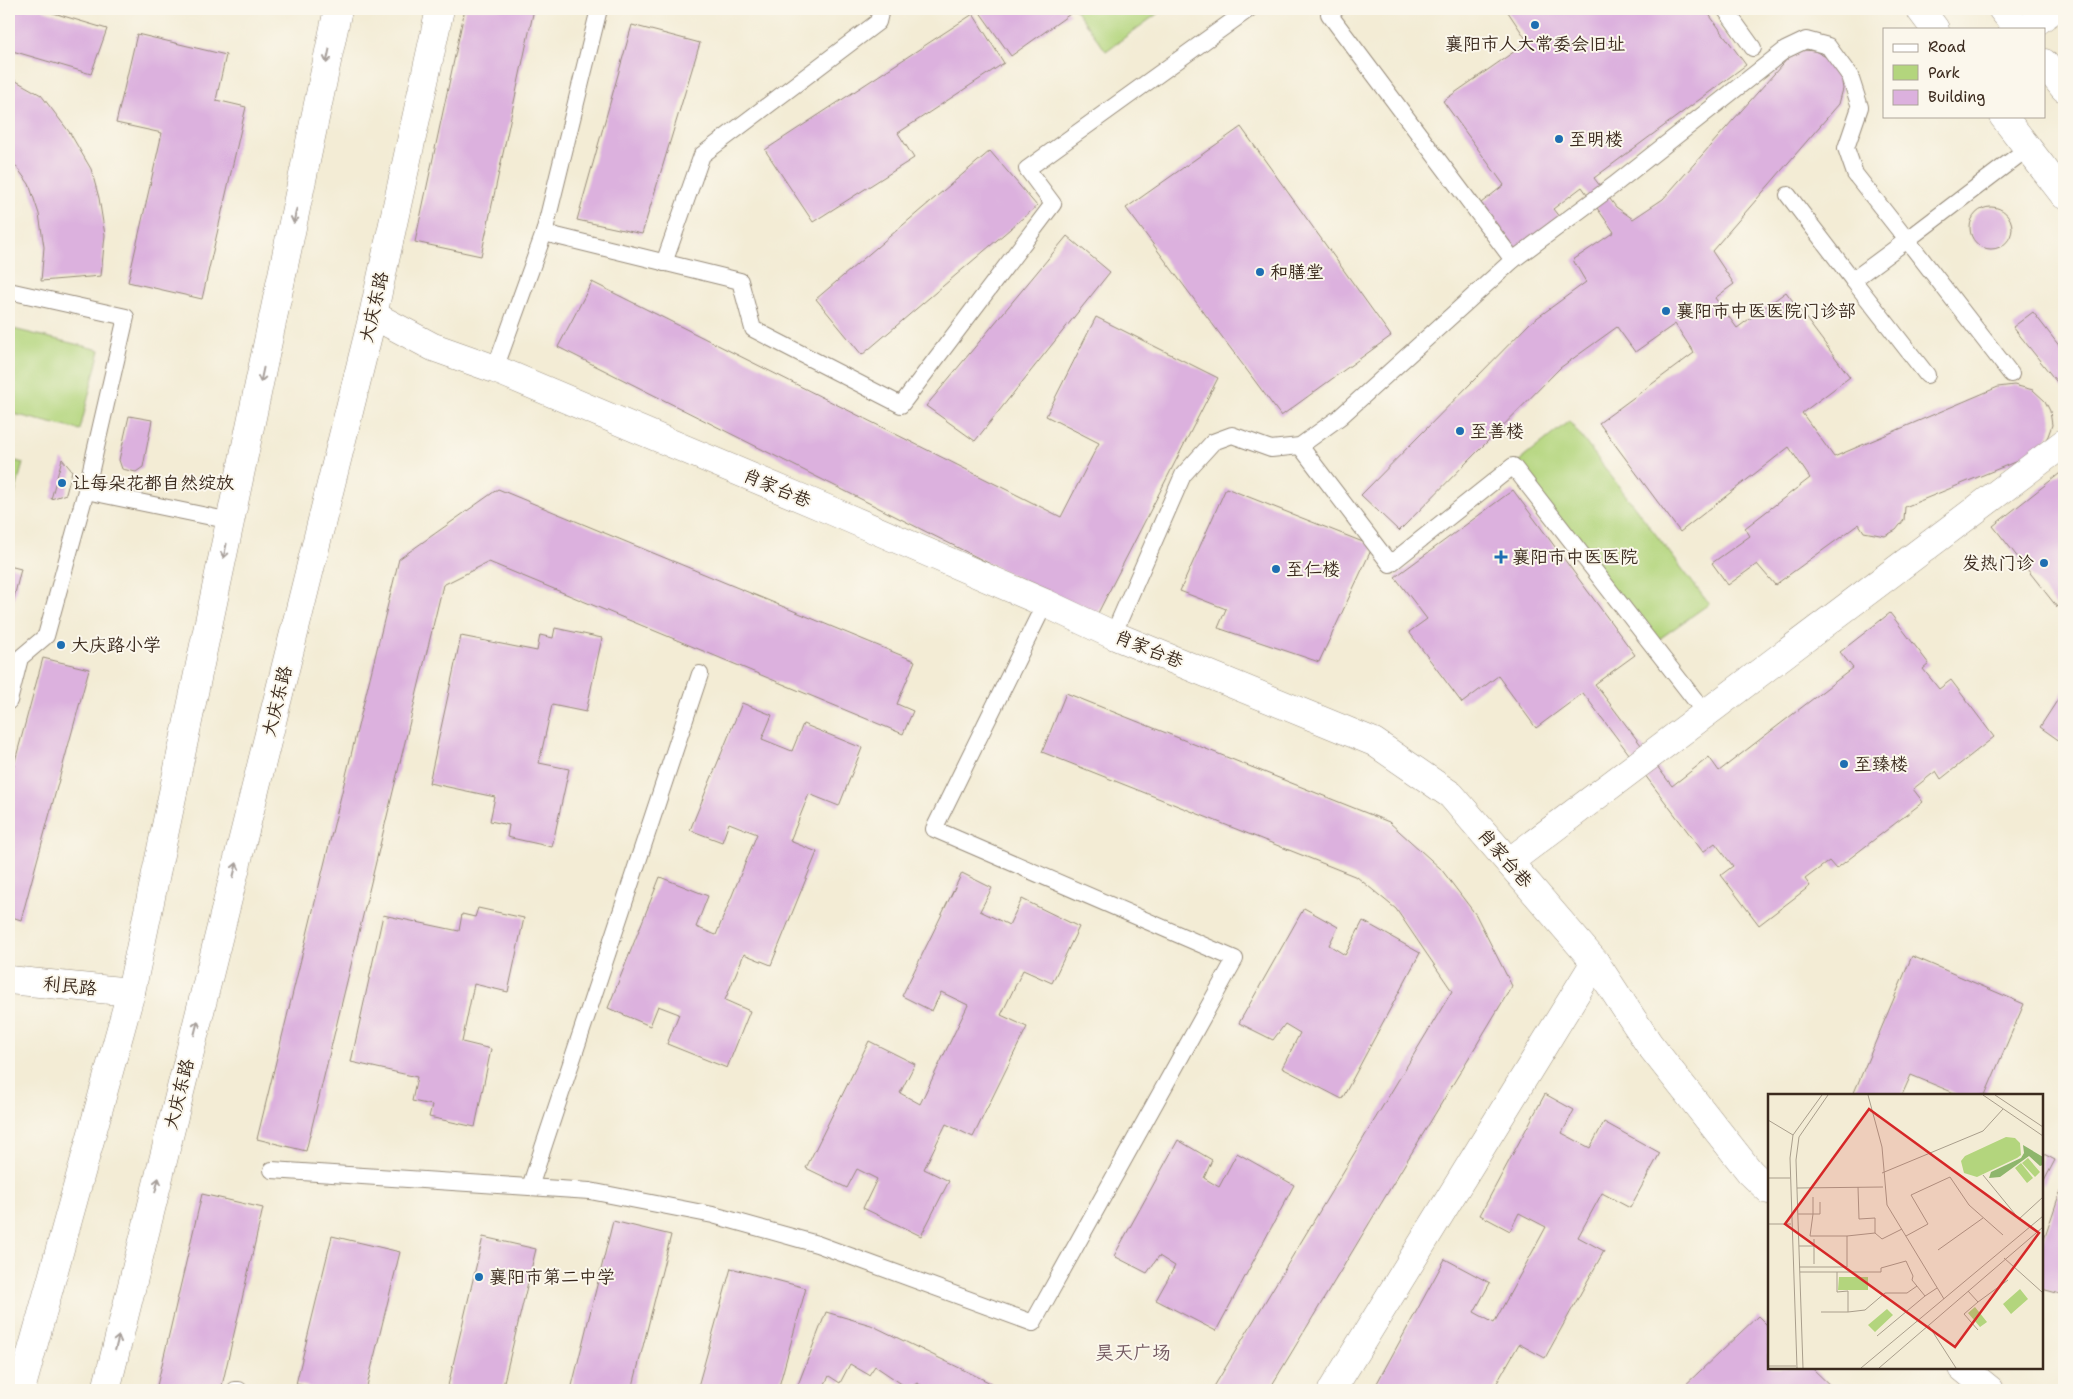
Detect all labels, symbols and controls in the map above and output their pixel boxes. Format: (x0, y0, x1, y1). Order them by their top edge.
marker: 襄阳市人大常委会旧址 (1529, 19, 1541, 31)
legend (1883, 28, 2046, 118)
place label: 襄阳市人大常委会旧址 (1445, 32, 1625, 56)
text: Road (1928, 37, 1966, 57)
one-way arrow (323, 48, 332, 64)
text: Park (1928, 63, 1960, 83)
text: Building (1928, 87, 1985, 107)
place label: 至明楼 (1569, 127, 1623, 151)
marker: 至明楼 (1553, 133, 1565, 145)
one-way arrow (290, 207, 299, 223)
place label: 和膳堂 (1270, 260, 1324, 284)
marker: 和膳堂 (1254, 266, 1266, 278)
street label: 大庆东路 (354, 269, 394, 345)
place label: 襄阳市中医医院门诊部 (1676, 299, 1856, 323)
marker: 襄阳市中医医院门诊部 (1660, 305, 1672, 317)
one-way arrow (257, 366, 266, 382)
place label: 至善楼 (1470, 419, 1524, 443)
marker: 至善楼 (1454, 425, 1466, 437)
street label: 肖家台巷 (739, 463, 815, 513)
place label: 让每朵花都自然绽放 (72, 471, 234, 495)
marker: 让每朵花都自然绽放 (56, 477, 68, 489)
one-way arrow (220, 542, 229, 558)
place label: 襄阳市中医医院 (1512, 545, 1638, 569)
marker: 襄阳市中医医院 (1494, 550, 1508, 564)
place label: 发热门诊 (1962, 551, 2034, 575)
place label: 至仁楼 (1286, 557, 1340, 581)
marker: 发热门诊 (2038, 557, 2050, 569)
marker: 至仁楼 (1270, 563, 1282, 575)
street label: 肖家台巷 (1111, 624, 1187, 674)
place label: 大庆路小学 (71, 633, 161, 657)
marker: 大庆路小学 (55, 639, 67, 651)
street label: 大庆东路 (257, 663, 297, 739)
place label: 至臻楼 (1854, 752, 1908, 776)
marker: 至臻楼 (1838, 758, 1850, 770)
street label: 肖家台巷 (1472, 823, 1538, 893)
one-way arrow (231, 862, 240, 878)
street label: 利民路 (42, 971, 98, 1001)
one-way arrow (192, 1020, 201, 1036)
street label: 大庆东路 (159, 1056, 199, 1132)
inset map (1768, 1094, 2043, 1369)
one-way arrow (153, 1178, 162, 1194)
place label: 襄阳市第二中学 (489, 1265, 615, 1289)
marker: 襄阳市第二中学 (473, 1271, 485, 1283)
one-way arrow (113, 1335, 123, 1351)
district label: 昊天广场 (1095, 1340, 1171, 1365)

